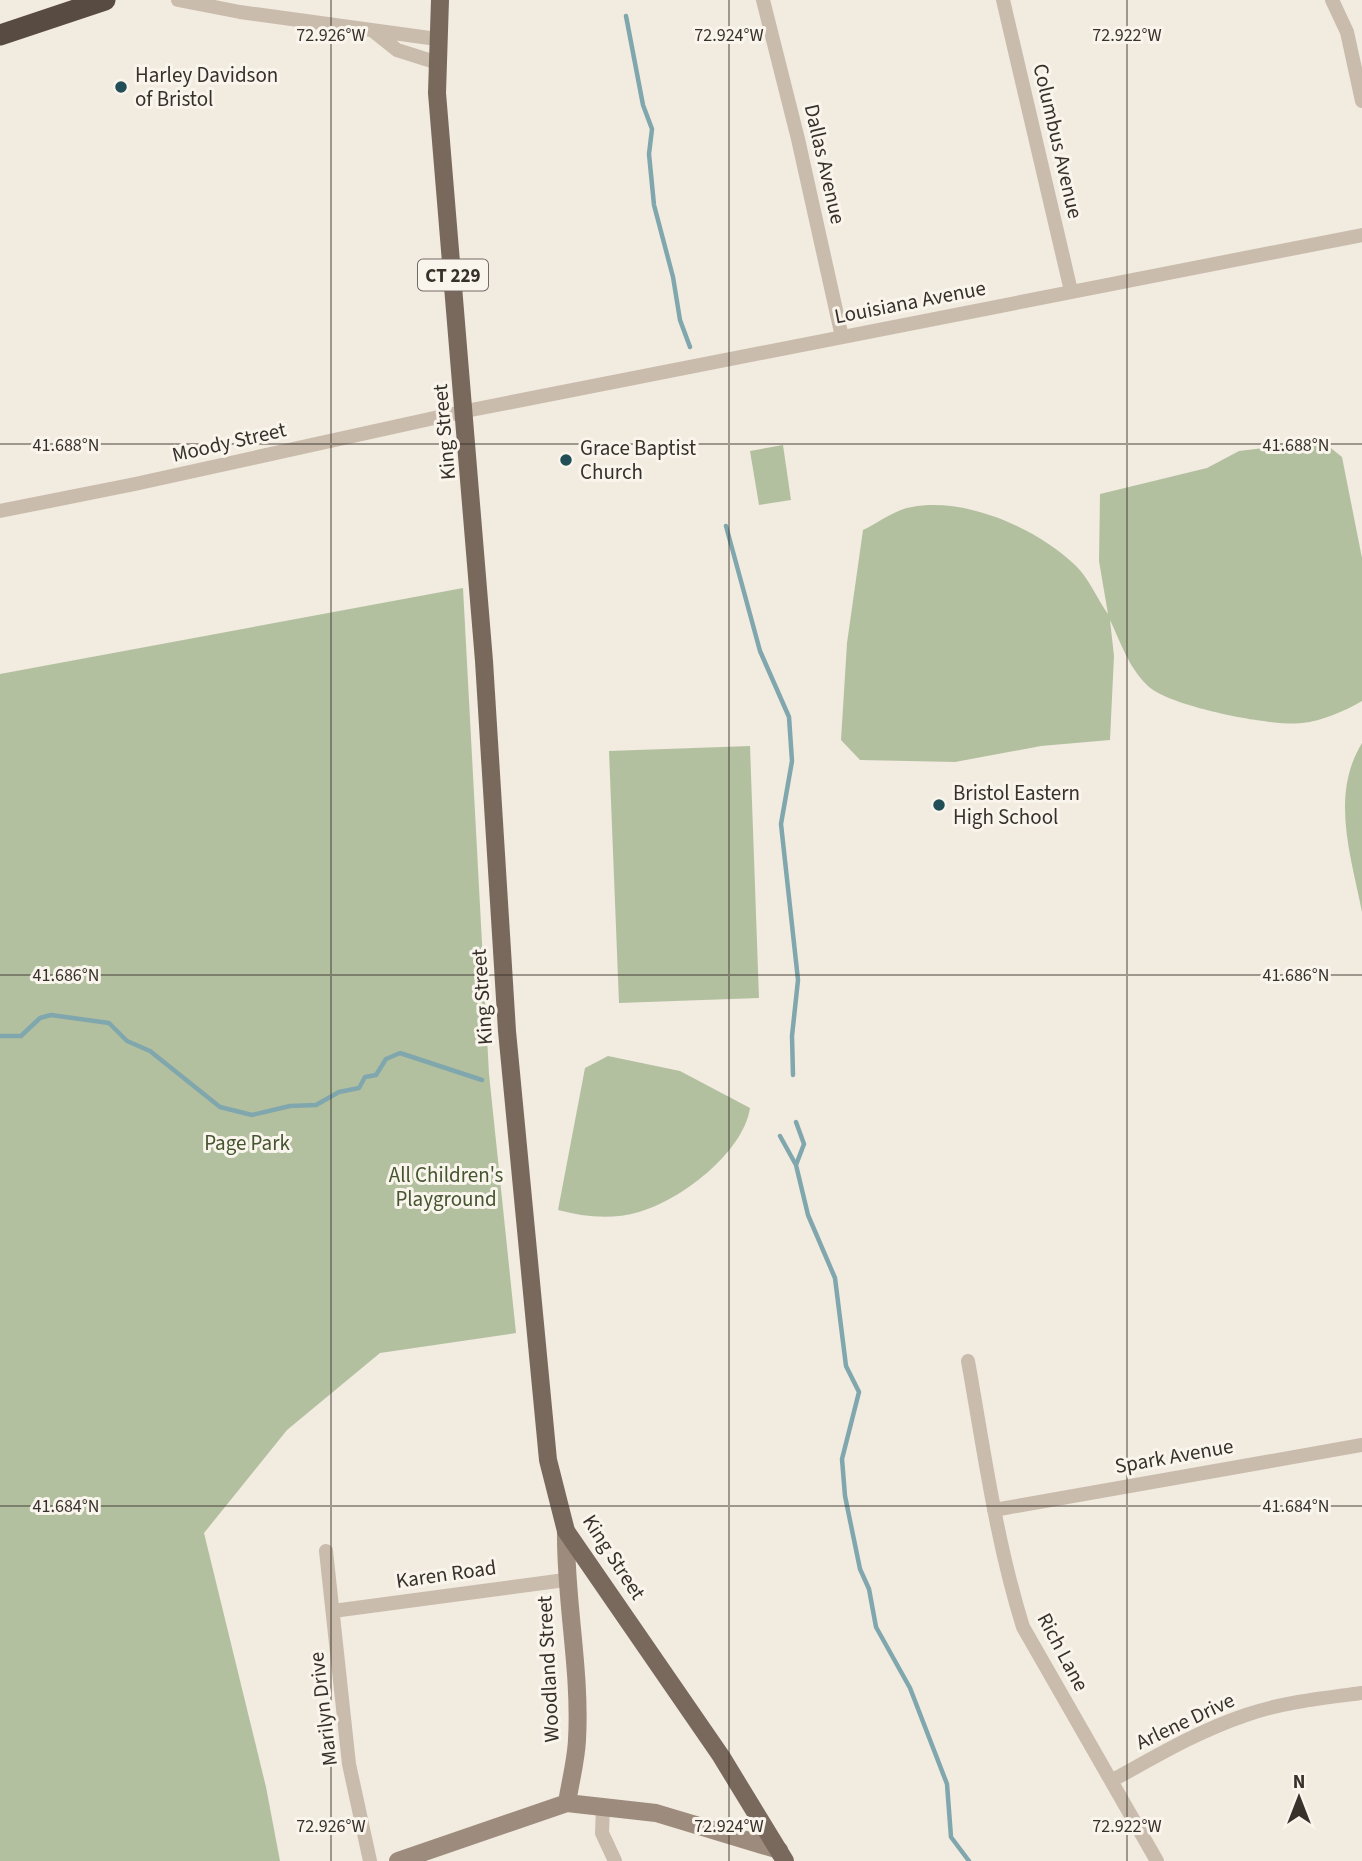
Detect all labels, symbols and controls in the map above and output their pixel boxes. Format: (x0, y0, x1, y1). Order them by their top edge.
text: 72.926°W (296, 23, 366, 48)
text: 72.924°W (694, 23, 764, 48)
text: 72.922°W (1092, 23, 1162, 48)
place label: Harley Davidson of Bristol (135, 60, 278, 114)
street label: Columbus Avenue (1026, 60, 1090, 222)
marker: Harley Davidson of Bristol (113, 79, 129, 95)
street label: Dallas Avenue (797, 101, 853, 227)
road number: CT 229 (418, 260, 488, 290)
street label: Louisiana Avenue (832, 273, 988, 331)
street label: King Street (425, 383, 463, 481)
street label: Moody Street (169, 414, 289, 470)
text: 41.688°N (33, 433, 99, 458)
place label: Grace Baptist Church (580, 433, 696, 487)
text: 41.688°N (1263, 433, 1329, 458)
marker: Grace Baptist Church (558, 452, 574, 468)
place label: Bristol Eastern High School (953, 778, 1080, 832)
marker: Bristol Eastern High School (931, 797, 947, 813)
street label: King Street (464, 948, 500, 1046)
text: 41.686°N (33, 963, 99, 988)
text: 41.686°N (1263, 963, 1329, 988)
park label: Page Park (204, 1128, 290, 1158)
park label: All Children's Playground (389, 1160, 503, 1214)
street label: Spark Avenue (1112, 1431, 1236, 1481)
text: 41.684°N (33, 1494, 99, 1519)
text: 41.684°N (1263, 1494, 1329, 1519)
street label: King Street (575, 1508, 653, 1606)
street label: Karen Road (394, 1552, 498, 1596)
street label: Woodland Street (529, 1595, 567, 1743)
street label: Rich Lane (1030, 1607, 1096, 1697)
street label: Marilyn Drive (301, 1650, 345, 1768)
street label: Arlene Drive (1131, 1685, 1239, 1757)
north arrow (1264, 1763, 1334, 1833)
text: N (1293, 1769, 1305, 1796)
text: 72.926°W (296, 1814, 366, 1839)
text: 72.924°W (694, 1814, 764, 1839)
text: 72.922°W (1092, 1814, 1162, 1839)

